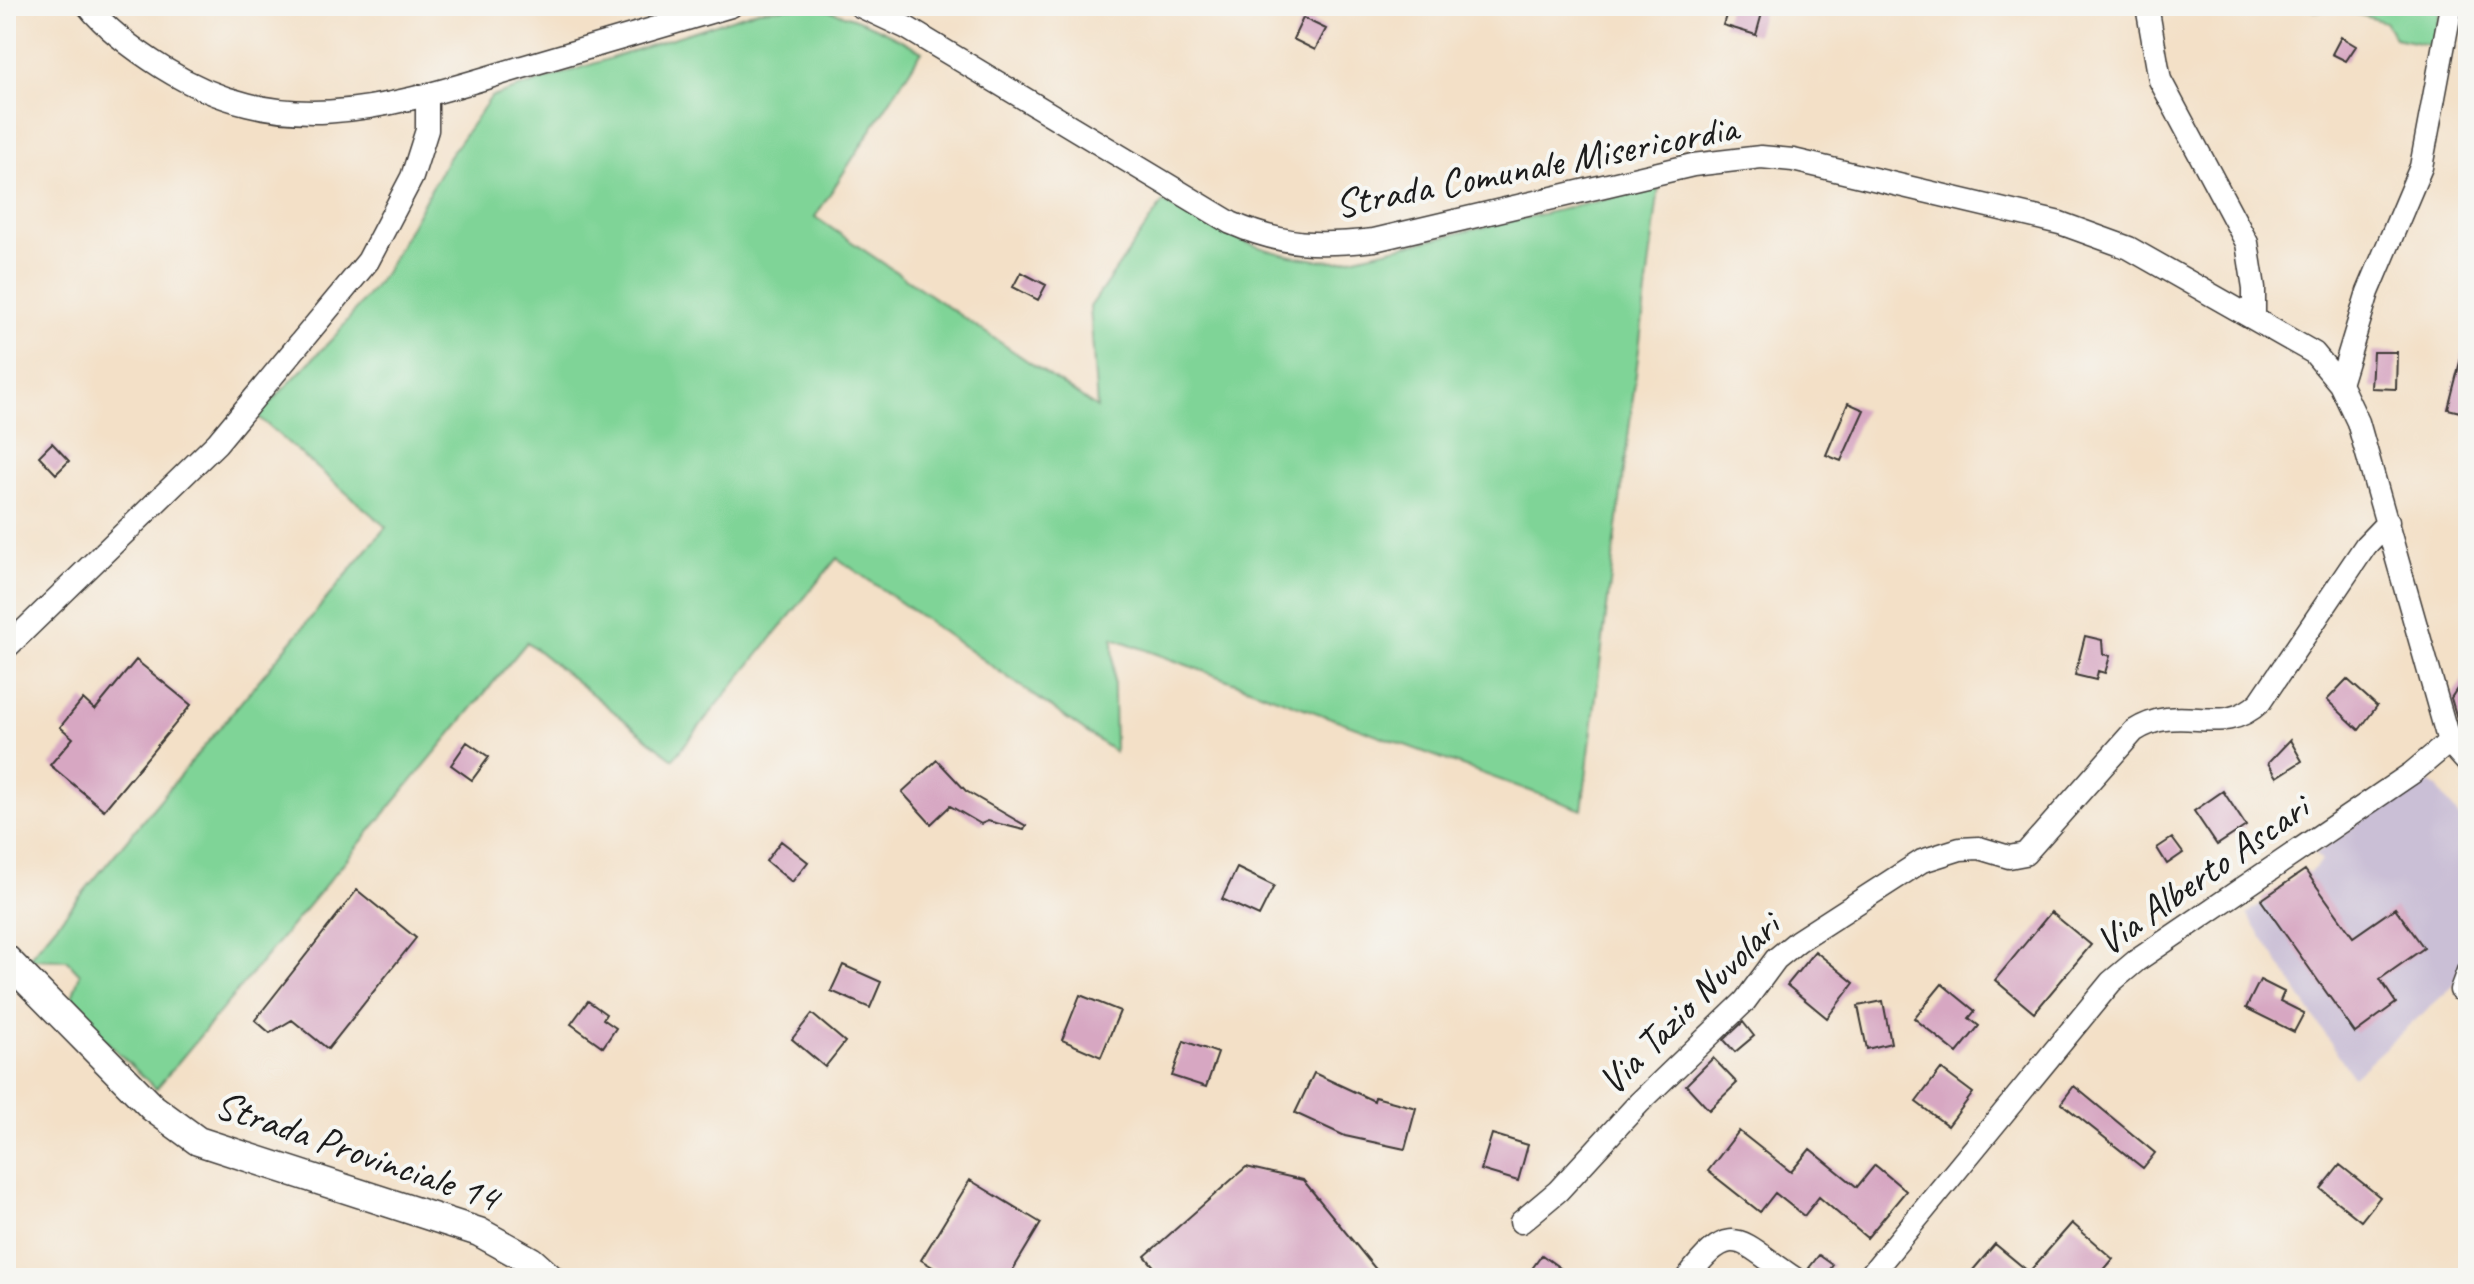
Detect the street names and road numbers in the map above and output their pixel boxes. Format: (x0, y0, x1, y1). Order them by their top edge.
street label: Strada Comunale Misericordia (1331, 102, 1745, 230)
street label: Via Alberto Ascari (2086, 781, 2322, 967)
street label: Via Tazio Nuvolari (1587, 899, 1794, 1106)
street label: Strada Provinciale 14 (209, 1079, 509, 1224)

